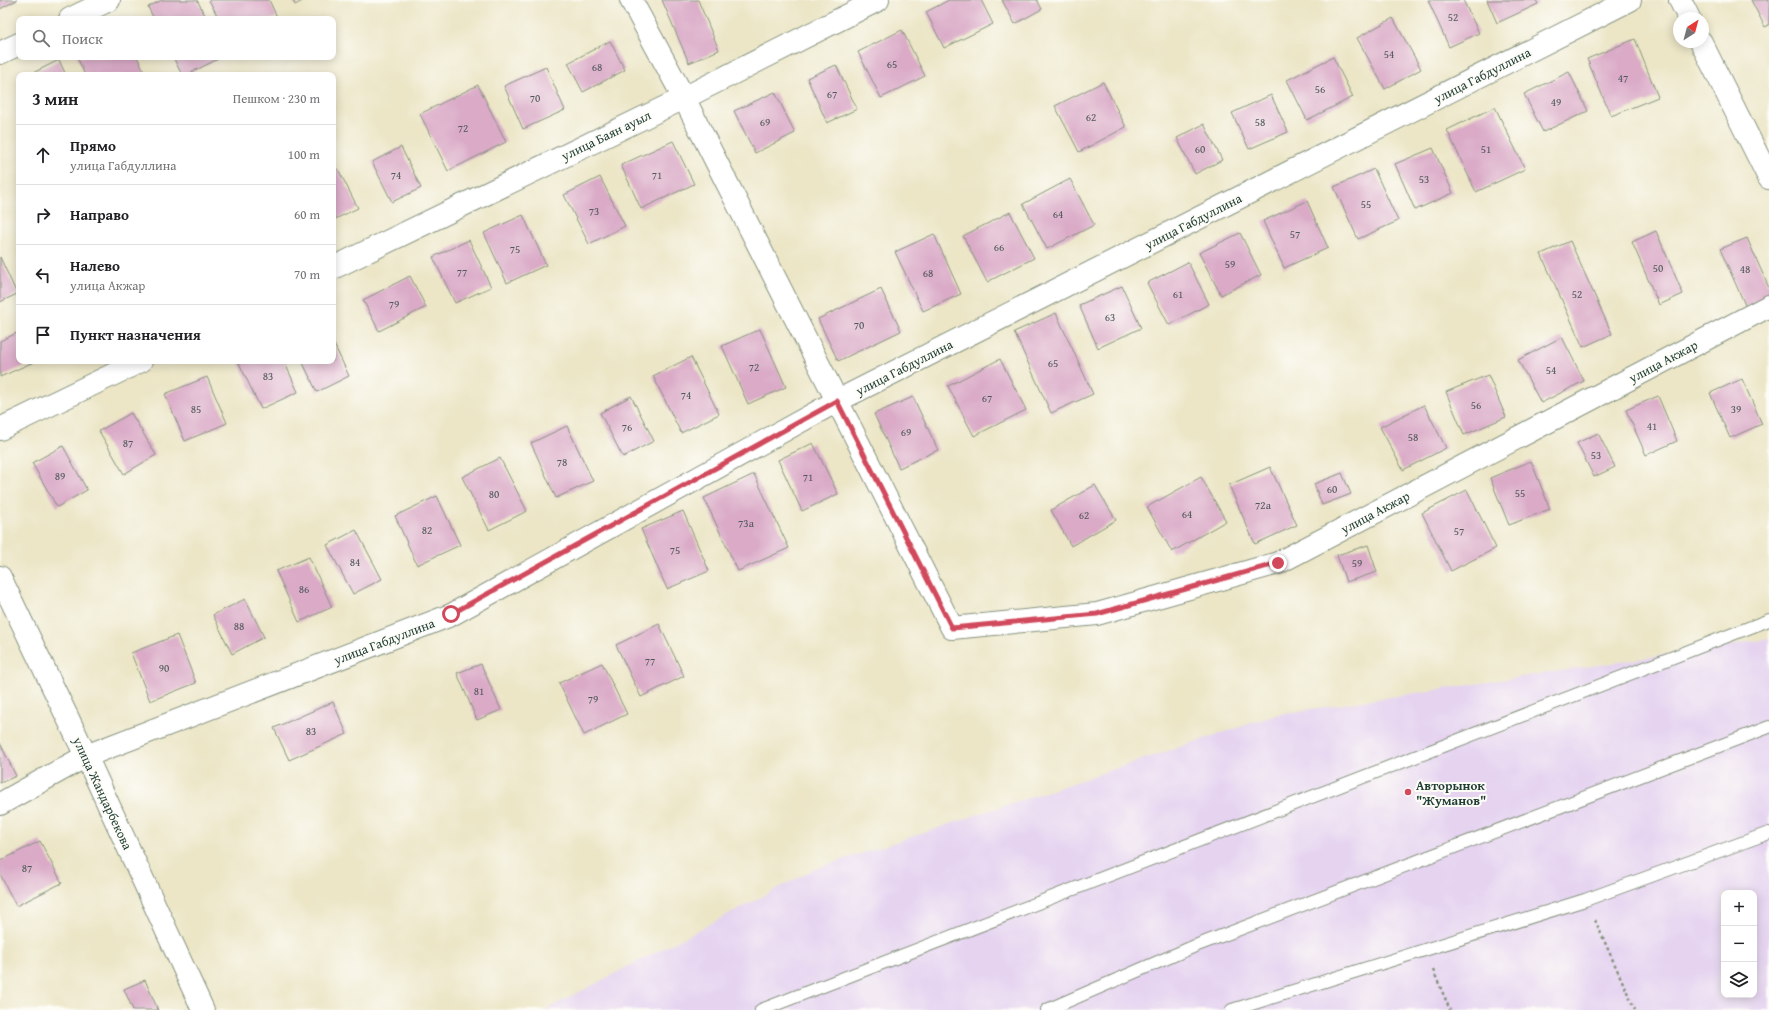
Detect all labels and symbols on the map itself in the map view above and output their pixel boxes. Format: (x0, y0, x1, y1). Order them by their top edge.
house number: 52 (1448, 9, 1458, 25)
north arrow (1673, 12, 1709, 48)
street label: улица Габдуллина (1430, 42, 1535, 109)
house number: 54 (1384, 46, 1394, 62)
house number: 65 (887, 56, 897, 72)
house number: 68 (592, 59, 602, 75)
house number: 47 (1618, 70, 1628, 86)
house number: 56 (1315, 81, 1325, 97)
house number: 67 (827, 86, 837, 102)
house number: 70 (530, 90, 540, 106)
house number: 49 (1551, 94, 1561, 110)
street label: улица Баян ауыл (557, 106, 654, 166)
house number: 62 (1086, 109, 1096, 125)
house number: 69 (760, 114, 770, 130)
house number: 58 (1255, 114, 1265, 130)
house number: 72 (458, 120, 468, 136)
house number: 60 (1195, 141, 1205, 157)
house number: 51 (1481, 141, 1491, 157)
house number: 74 (391, 167, 401, 183)
house number: 71 (652, 167, 662, 183)
house number: 53 (1419, 171, 1429, 187)
street label: улица Габдуллина (1141, 188, 1246, 255)
house number: 55 (1361, 196, 1371, 212)
house number: 73 (589, 203, 599, 219)
house number: 64 (1053, 206, 1063, 222)
house number: 57 (1290, 226, 1300, 242)
house number: 66 (994, 239, 1004, 255)
house number: 75 (510, 241, 520, 257)
house number: 59 (1225, 256, 1235, 272)
house number: 50 (1653, 260, 1663, 276)
house number: 48 (1740, 261, 1750, 277)
house number: 77 (457, 264, 467, 280)
house number: 68 (923, 265, 933, 281)
house number: 61 (1173, 286, 1183, 302)
house number: 52 (1572, 286, 1582, 302)
house number: 79 (389, 296, 399, 312)
house number: 63 (1105, 309, 1115, 325)
house number: 70 (854, 317, 864, 333)
street label: улица Габдуллина (852, 334, 957, 401)
street label: улица Акжар (1625, 335, 1701, 388)
house number: 65 (1048, 355, 1058, 371)
house number: 72 (749, 359, 759, 375)
house number: 54 (1546, 362, 1556, 378)
house number: 83 (263, 368, 273, 384)
house number: 74 (681, 387, 691, 403)
house number: 67 (982, 390, 992, 406)
house number: 56 (1471, 397, 1481, 413)
house number: 85 (191, 401, 201, 417)
house number: 39 (1731, 401, 1741, 417)
house number: 41 (1647, 418, 1657, 434)
house number: 76 (622, 419, 632, 435)
house number: 69 (901, 424, 911, 440)
house number: 58 (1408, 429, 1418, 445)
house number: 87 (123, 435, 133, 451)
house number: 53 (1591, 447, 1601, 463)
house number: 78 (557, 454, 567, 470)
house number: 89 (55, 468, 65, 484)
house number: 71 (803, 469, 813, 485)
house number: 60 (1327, 481, 1337, 497)
house number: 55 (1515, 485, 1525, 501)
house number: 80 (489, 486, 499, 502)
street label: улица Акжар (1337, 486, 1413, 539)
house number: 72а (1255, 497, 1272, 513)
house number: 64 (1182, 506, 1192, 522)
house number: 62 (1079, 507, 1089, 523)
house number: 73а (738, 515, 755, 531)
house number: 82 (422, 522, 432, 538)
house number: 57 (1454, 523, 1464, 539)
house number: 75 (670, 542, 680, 558)
house number: 84 (350, 554, 360, 570)
route end (1269, 554, 1287, 572)
house number: 59 (1352, 555, 1362, 571)
house number: 86 (299, 581, 309, 597)
route start (442, 605, 460, 623)
street label: улица Габдуллина (330, 613, 438, 670)
house number: 88 (234, 618, 244, 634)
house number: 77 (645, 653, 655, 669)
house number: 90 (159, 660, 169, 676)
house number: 81 (474, 683, 484, 699)
house number: 79 (588, 691, 598, 707)
house number: 83 (306, 723, 316, 739)
street label: улица Жандарбекова (68, 733, 137, 853)
place label: Авторынок "Жуманов" (1416, 776, 1486, 810)
marker: Авторынок "Жуманов" (1403, 787, 1413, 797)
house number: 87 (22, 860, 32, 876)

